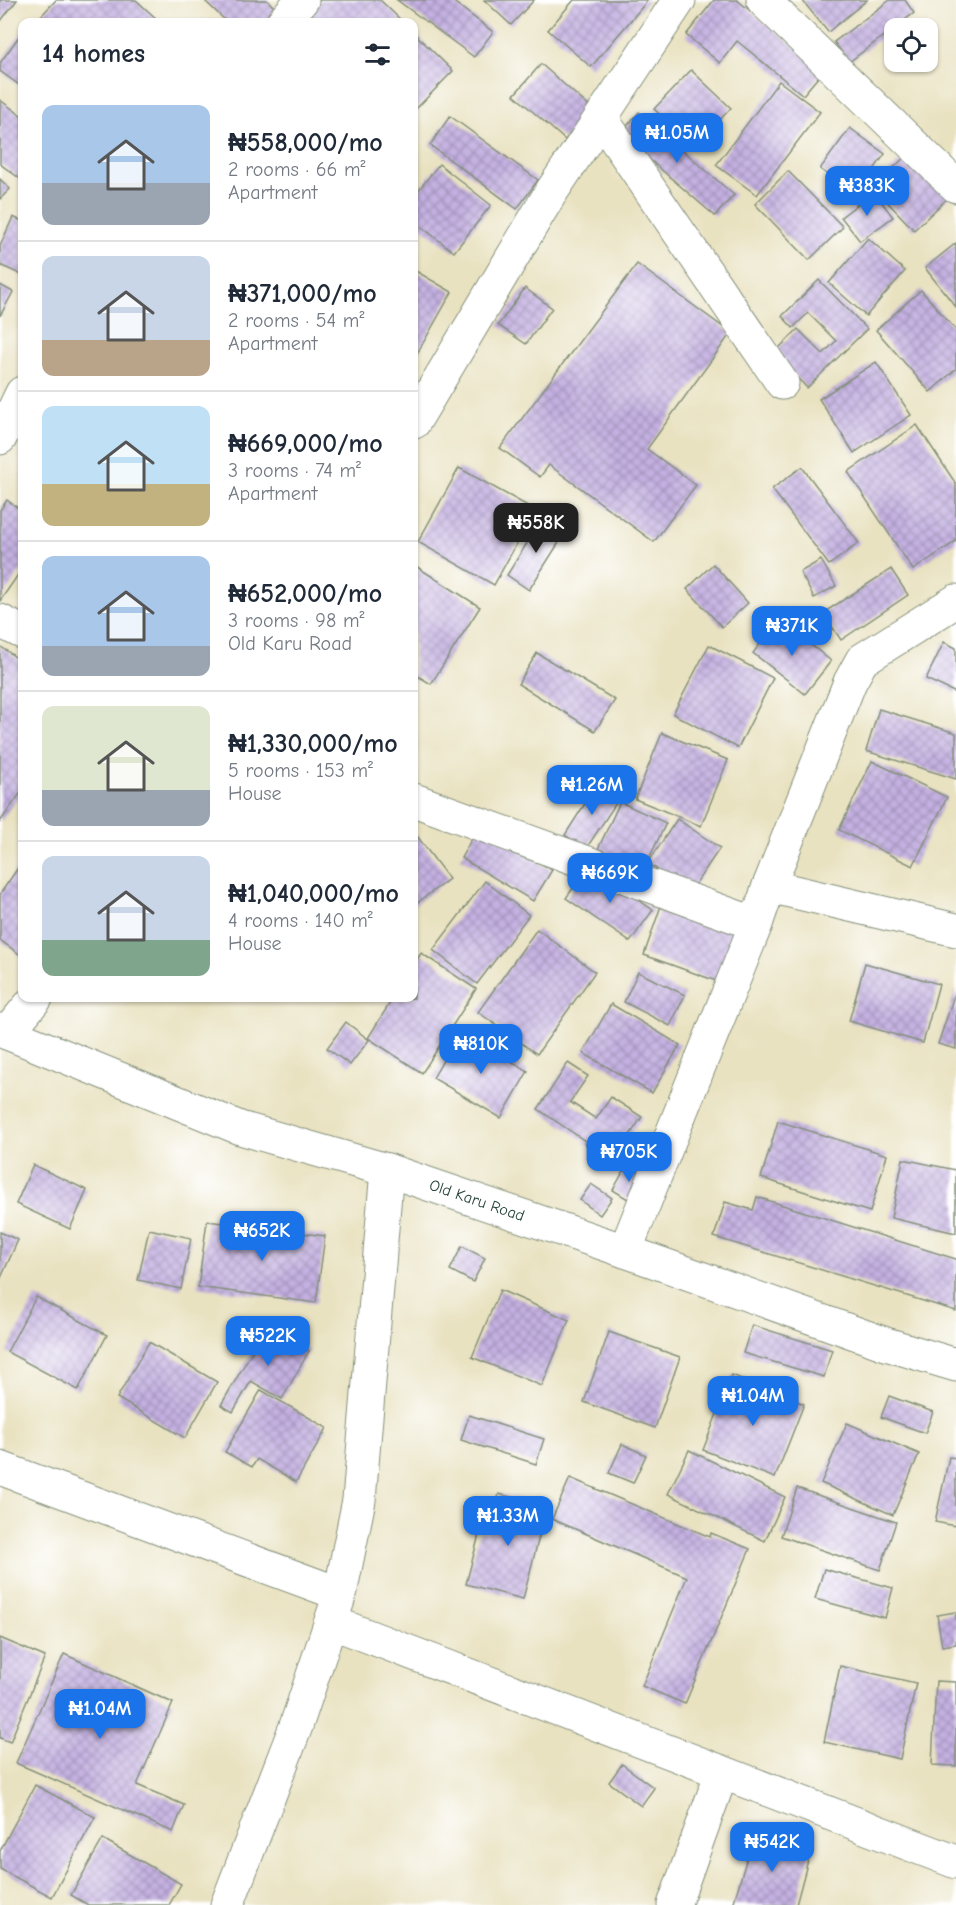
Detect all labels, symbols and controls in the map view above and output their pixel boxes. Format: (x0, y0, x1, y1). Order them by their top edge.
map controls (884, 18, 938, 72)
button: locate (884, 18, 938, 72)
icon: filters (361, 38, 394, 71)
text: 14 homes (42, 39, 145, 69)
pin: ₦1.05M (628, 113, 726, 164)
text: ₦1.05M (645, 121, 709, 144)
text: ₦558,000/mo (228, 128, 383, 158)
icon: home (90, 129, 162, 201)
text: 2 rooms · 66 m² (228, 158, 366, 181)
pin: ₦383K (825, 166, 909, 217)
text: ₦383K (839, 174, 895, 197)
text: Apartment (228, 181, 318, 204)
text: ₦371,000/mo (228, 279, 377, 309)
icon: home (90, 280, 162, 352)
text: 2 rooms · 54 m² (228, 309, 364, 332)
text: Apartment (228, 332, 318, 355)
text: ₦669,000/mo (228, 429, 383, 459)
icon: home (90, 430, 162, 502)
text: 3 rooms · 74 m² (228, 459, 361, 482)
text: Apartment (228, 482, 318, 505)
pin: ₦558K (494, 503, 578, 554)
text: ₦558K (507, 511, 565, 534)
text: ₦652,000/mo (228, 579, 382, 609)
icon: home (90, 580, 162, 652)
pin: ₦371K (750, 606, 834, 657)
text: 3 rooms · 98 m² (228, 609, 364, 632)
text: ₦371K (766, 614, 818, 637)
text: Old Karu Road (228, 632, 352, 655)
text: ₦1,330,000/mo (228, 729, 398, 759)
icon: home (90, 730, 162, 802)
text: 5 rooms · 153 m² (228, 759, 373, 782)
pin: ₦1.26M (543, 765, 641, 816)
text: ₦1.26M (561, 773, 623, 796)
text: House (228, 782, 282, 805)
pin: ₦669K (568, 853, 652, 904)
text: ₦669K (581, 861, 639, 884)
text: ₦1,040,000/mo (228, 879, 399, 909)
icon: home (90, 880, 162, 952)
text: 4 rooms · 140 m² (228, 909, 373, 932)
text: House (228, 932, 282, 955)
pin: ₦810K (439, 1024, 523, 1075)
text: ₦810K (453, 1032, 509, 1055)
pin: ₦705K (587, 1132, 671, 1183)
text: ₦705K (601, 1140, 657, 1163)
street label: Old Karu Road (427, 1176, 527, 1225)
pin: ₦652K (220, 1211, 304, 1262)
text: ₦652K (234, 1219, 290, 1242)
pin: ₦522K (226, 1316, 310, 1367)
text: ₦522K (240, 1324, 296, 1347)
pin: ₦1.04M (704, 1376, 802, 1427)
text: ₦1.04M (722, 1384, 784, 1407)
pin: ₦1.33M (459, 1496, 557, 1547)
text: ₦1.33M (477, 1504, 539, 1527)
pin: ₦1.04M (51, 1689, 149, 1740)
text: ₦1.04M (69, 1697, 131, 1720)
pin: ₦542K (730, 1822, 814, 1873)
text: ₦542K (744, 1830, 800, 1853)

